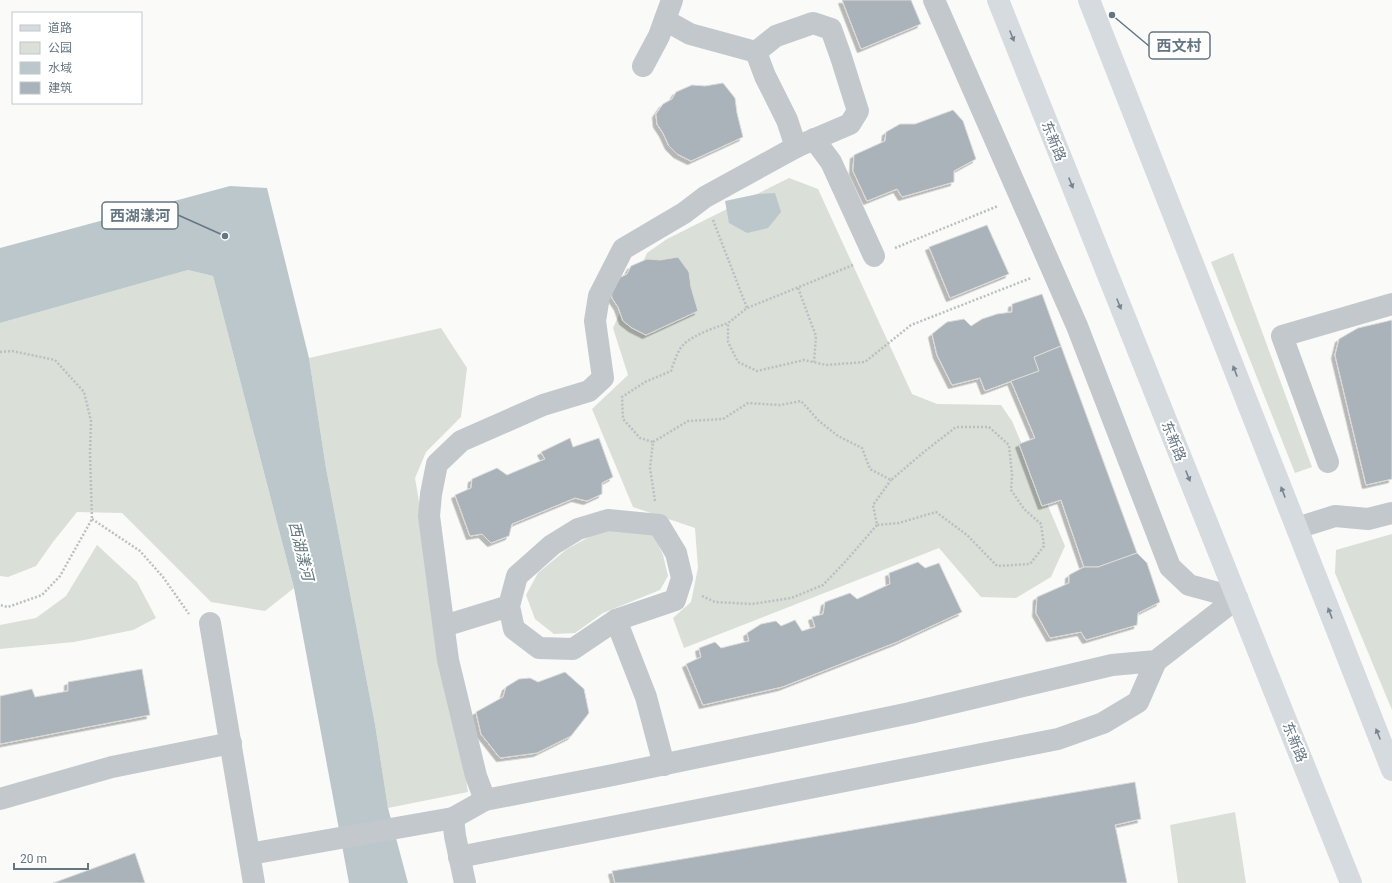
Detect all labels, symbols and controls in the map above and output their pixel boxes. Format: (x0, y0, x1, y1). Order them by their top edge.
legend (12, 12, 142, 104)
text: 道路 (48, 21, 72, 35)
one-way arrow (1010, 31, 1016, 43)
callout: 西文村 (1149, 32, 1210, 59)
text: 西文村 (1156, 37, 1202, 55)
text: 公园 (48, 41, 72, 55)
text: 水域 (48, 61, 72, 75)
text: 建筑 (48, 81, 72, 95)
street label: 东新路 (1039, 119, 1069, 163)
one-way arrow (1068, 177, 1074, 188)
callout: 西湖漾河 (102, 202, 178, 229)
text: 西湖漾河 (110, 207, 170, 225)
one-way arrow (1117, 298, 1123, 310)
one-way arrow (1232, 365, 1238, 376)
street label: 东新路 (1159, 419, 1189, 463)
one-way arrow (1186, 471, 1192, 483)
one-way arrow (1279, 485, 1285, 497)
water label: 西湖漾河 (285, 520, 318, 585)
one-way arrow (1327, 606, 1333, 618)
street label: 东新路 (1280, 720, 1310, 764)
one-way arrow (1374, 727, 1380, 739)
scale bar (14, 845, 88, 871)
text: 20 m (20, 852, 47, 866)

